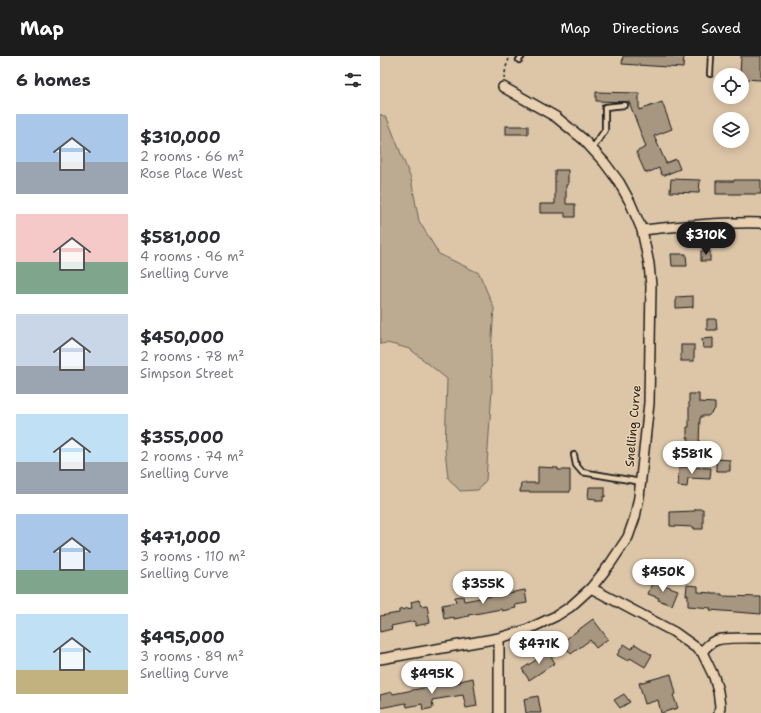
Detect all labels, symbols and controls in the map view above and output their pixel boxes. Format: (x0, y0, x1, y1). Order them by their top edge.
text: Map (20, 16, 64, 41)
text: Map (561, 19, 591, 37)
text: Directions (613, 19, 679, 37)
text: Saved (701, 19, 741, 37)
map controls (713, 68, 749, 148)
button: locate (713, 68, 749, 104)
text: 6 homes (16, 69, 91, 91)
icon: filters (342, 69, 364, 91)
button: layers (713, 112, 749, 148)
text: $310,000 (140, 126, 221, 148)
icon: home (48, 130, 96, 178)
text: 2 rooms · 66 m² (140, 148, 244, 165)
text: Rose Place West (140, 165, 243, 182)
pin: $310K (678, 222, 734, 256)
text: $581,000 (140, 226, 221, 248)
text: $310K (686, 226, 726, 243)
icon: home (48, 230, 96, 278)
text: 4 rooms · 96 m² (140, 248, 244, 265)
text: Snelling Curve (140, 265, 229, 282)
text: $450,000 (140, 326, 224, 348)
icon: home (48, 330, 96, 378)
text: 2 rooms · 78 m² (140, 348, 244, 365)
text: Simpson Street (140, 365, 234, 382)
street label: Snelling Curve (621, 384, 645, 468)
text: $355,000 (140, 426, 224, 448)
icon: home (48, 430, 96, 478)
pin: $581K (664, 441, 720, 475)
text: $581K (672, 445, 712, 462)
text: 2 rooms · 74 m² (140, 448, 244, 465)
text: Snelling Curve (140, 465, 229, 482)
text: $471,000 (140, 526, 221, 548)
icon: home (48, 530, 96, 578)
text: 3 rooms · 110 m² (140, 548, 246, 565)
pin: $450K (635, 559, 691, 593)
text: $450K (641, 563, 685, 580)
text: Snelling Curve (140, 565, 229, 582)
pin: $355K (455, 571, 511, 605)
text: $355K (462, 575, 504, 592)
text: $495,000 (140, 626, 225, 648)
icon: home (48, 630, 96, 678)
pin: $471K (511, 631, 567, 665)
text: $471K (519, 635, 559, 652)
text: 3 rooms · 89 m² (140, 648, 244, 665)
pin: $495K (404, 661, 460, 695)
text: Snelling Curve (140, 665, 229, 682)
text: $495K (410, 665, 454, 682)

